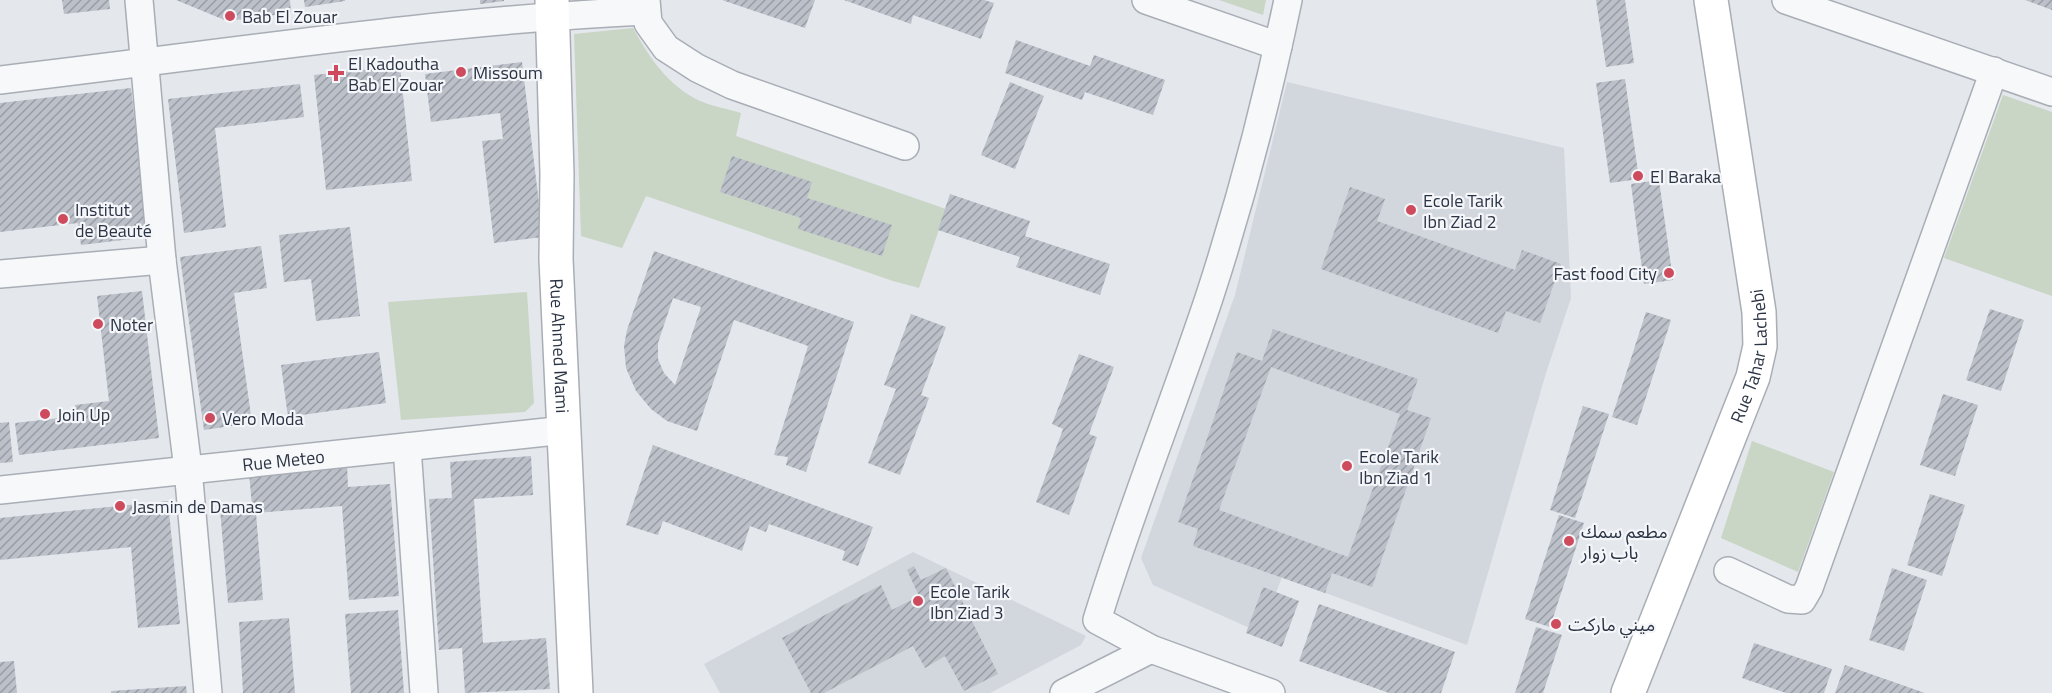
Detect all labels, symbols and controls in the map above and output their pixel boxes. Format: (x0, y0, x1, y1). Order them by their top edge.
place label: Bab El Zouar (242, 3, 337, 30)
marker: Bab El Zouar (223, 9, 237, 23)
place label: El Kadoutha Bab El Zouar (348, 50, 443, 98)
place label: Missoum (473, 59, 543, 86)
marker: Missoum (454, 65, 468, 79)
marker: El Kadoutha Bab El Zouar (329, 66, 343, 80)
place label: El Baraka (1650, 163, 1721, 190)
marker: El Baraka (1631, 169, 1645, 183)
place label: Ecole Tarik Ibn Ziad 2 (1423, 187, 1503, 235)
place label: Institut de Beauté (75, 196, 152, 244)
marker: Ecole Tarik Ibn Ziad 2 (1404, 203, 1418, 217)
marker: Institut de Beauté (56, 212, 70, 226)
place label: Fast food City (1553, 260, 1657, 287)
marker: Fast food City (1662, 266, 1676, 280)
street label: Rue Ahmed Mami (543, 278, 577, 414)
street label: Rue Tahar Lachebi (1723, 287, 1774, 427)
place label: Noter (110, 311, 153, 338)
marker: Noter (91, 317, 105, 331)
place label: Join Up (57, 401, 110, 428)
place label: Vero Moda (222, 405, 304, 432)
marker: Join Up (38, 407, 52, 421)
marker: Vero Moda (203, 411, 217, 425)
street label: Rue Meteo (241, 442, 326, 478)
place label: Ecole Tarik Ibn Ziad 1 (1359, 443, 1439, 491)
marker: Ecole Tarik Ibn Ziad 1 (1340, 459, 1354, 473)
place label: Jasmin de Damas (132, 493, 263, 520)
marker: Jasmin de Damas (113, 499, 127, 513)
place label: مطعم سمك باب زوار (1580, 518, 1668, 566)
marker: مطعم سمك باب زوار (1562, 534, 1576, 548)
place label: Ecole Tarik Ibn Ziad 3 (930, 578, 1010, 626)
marker: Ecole Tarik Ibn Ziad 3 (911, 594, 925, 608)
place label: ميني ماركت (1568, 611, 1655, 638)
marker: ميني ماركت (1549, 617, 1563, 631)

